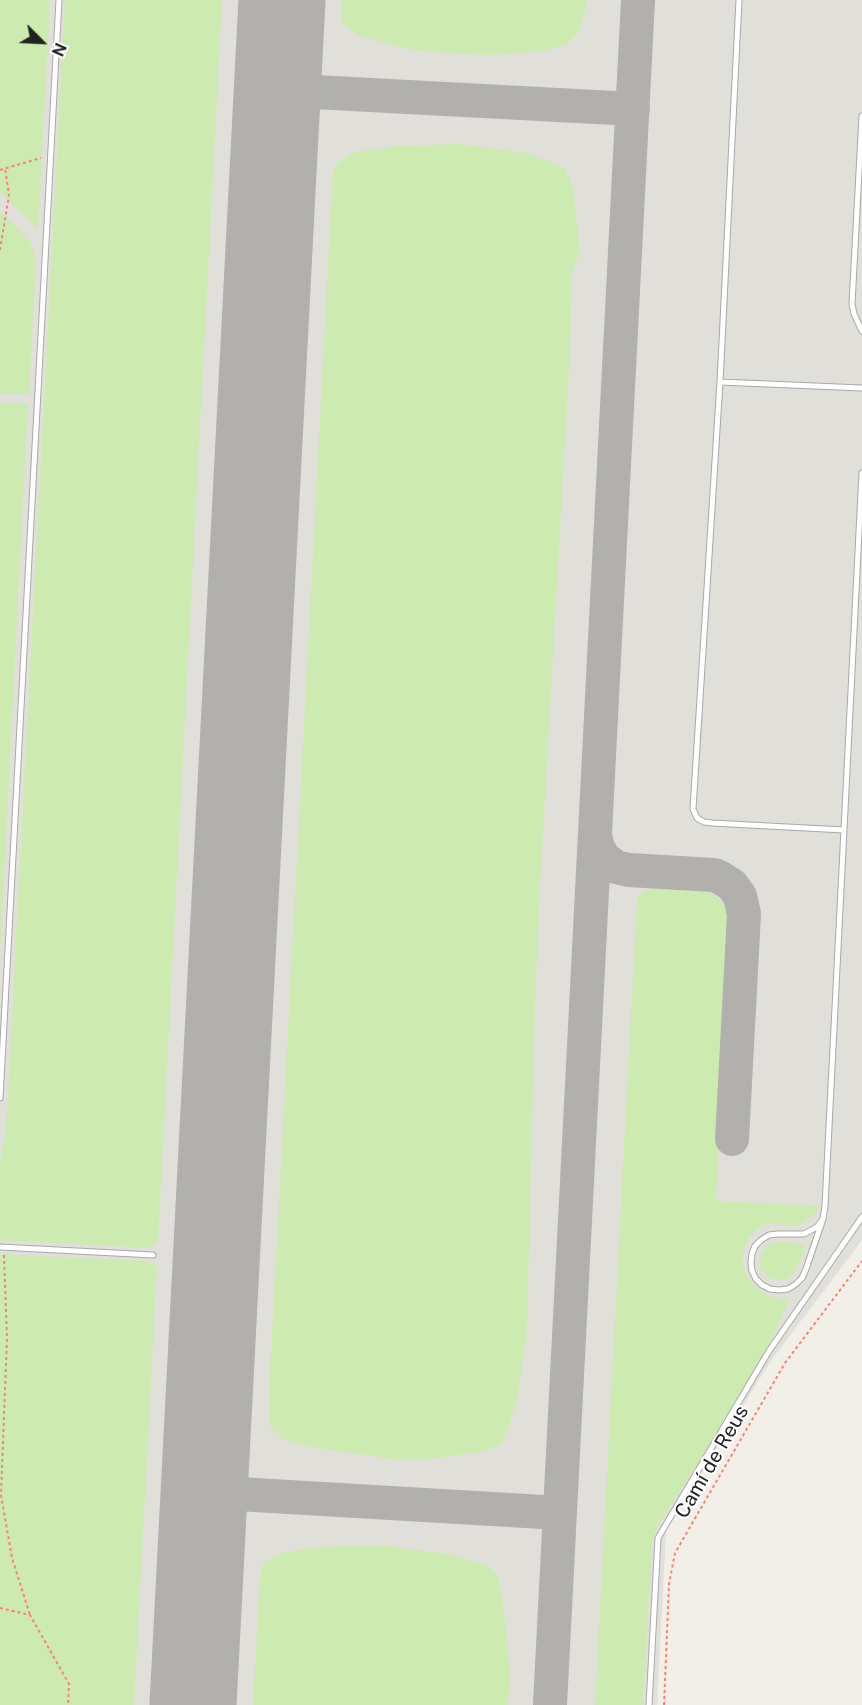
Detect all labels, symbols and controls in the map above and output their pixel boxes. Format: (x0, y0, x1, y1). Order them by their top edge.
north arrow (12, 12, 72, 72)
text: N (48, 40, 70, 59)
street label: Camí de Reus (670, 1401, 754, 1523)

